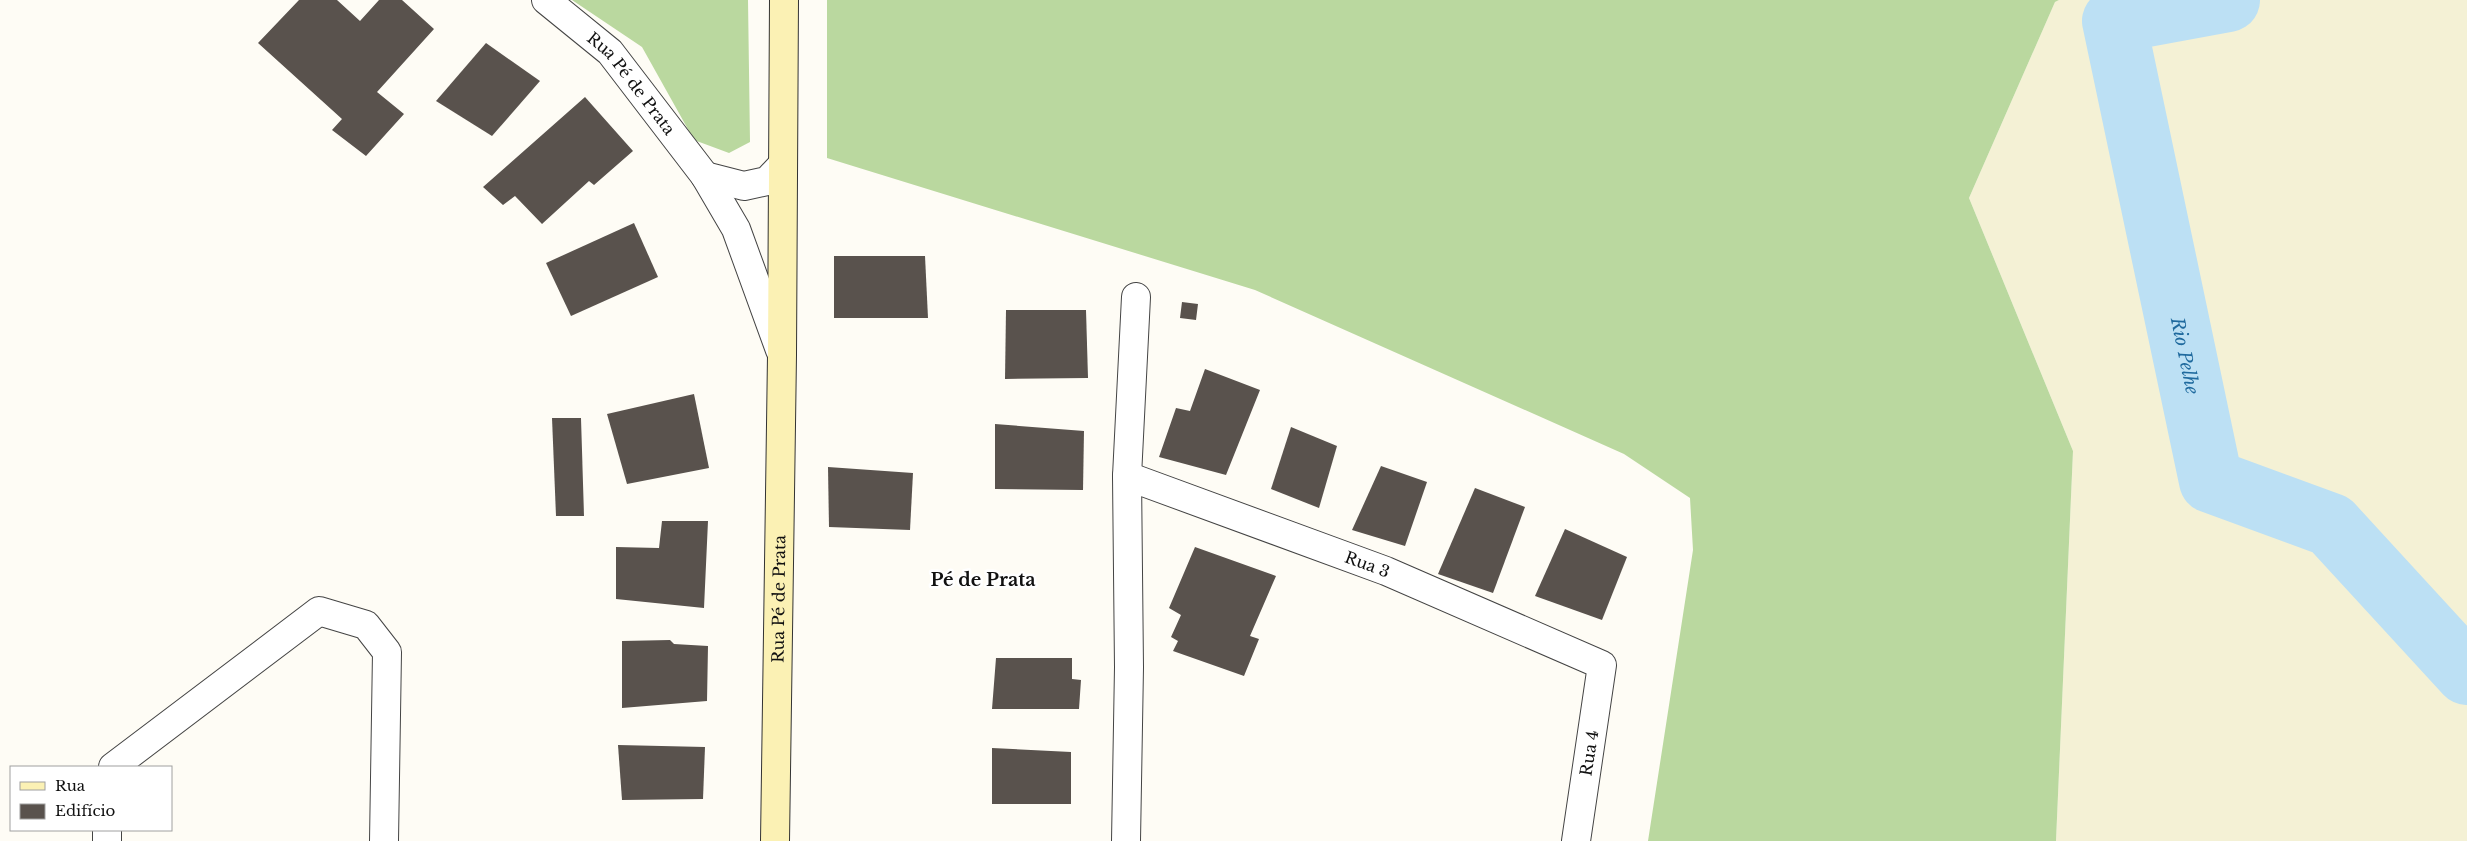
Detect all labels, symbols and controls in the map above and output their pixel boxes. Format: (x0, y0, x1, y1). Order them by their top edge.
street label: Rua Pé de Prata (583, 28, 680, 139)
water label: Rio Pelhe (2166, 314, 2203, 396)
street label: Rua Pé de Prata (768, 535, 789, 663)
street label: Rua 3 (1342, 547, 1393, 582)
district label: Pé de Prata (931, 569, 1036, 591)
street label: Rua 4 (1576, 729, 1602, 777)
legend (10, 766, 172, 831)
text: Rua (55, 776, 86, 795)
text: Edifício (55, 801, 116, 820)

